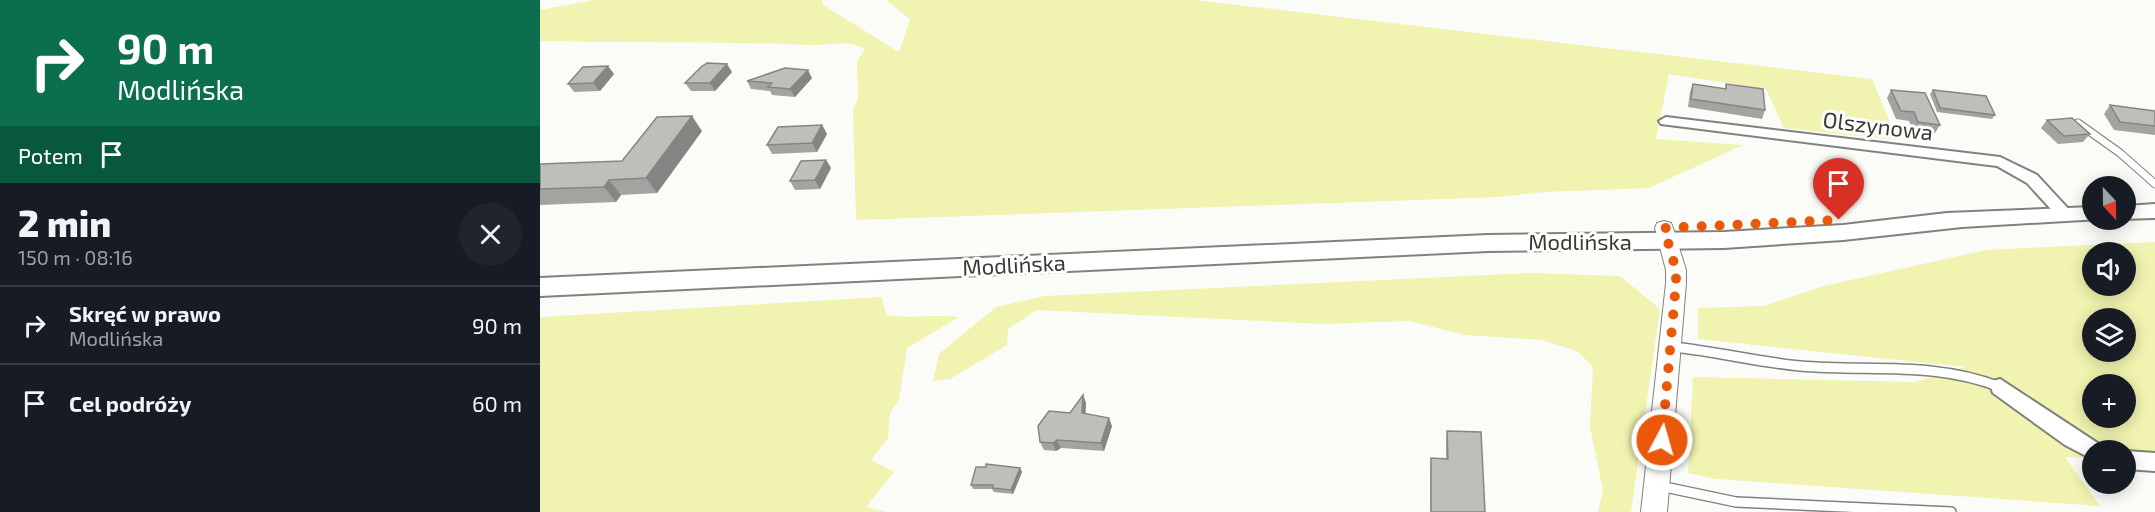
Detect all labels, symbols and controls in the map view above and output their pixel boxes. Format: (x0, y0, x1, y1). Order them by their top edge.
text: 90 m (117, 22, 214, 72)
icon: right (18, 24, 96, 102)
text: Modlińska (117, 73, 244, 105)
street label: Olszynowa (1822, 105, 1935, 145)
icon: arrive (95, 138, 128, 171)
text: Potem (18, 142, 83, 168)
pin (1813, 158, 1864, 220)
icon: arrive (1822, 167, 1855, 200)
north arrow (2082, 176, 2136, 230)
map controls (2082, 176, 2136, 494)
text: 2 min (18, 201, 111, 244)
button: close (459, 203, 522, 266)
street label: Modlińska (1528, 228, 1632, 254)
button: sound (2082, 242, 2136, 296)
text: 150 m · 08:16 (18, 245, 133, 269)
street label: Modlińska (962, 248, 1066, 280)
text: Skręć w prawo (69, 300, 221, 326)
button: layers (2082, 308, 2136, 362)
icon: right (18, 309, 51, 342)
text: 90 m (472, 312, 522, 338)
text: Modlińska (69, 326, 163, 350)
button: + (2082, 374, 2136, 428)
icon: arrive (18, 387, 51, 420)
text: Cel podróży (69, 390, 191, 416)
text: 60 m (472, 390, 522, 416)
position arrow (1630, 408, 1694, 472)
button: − (2082, 440, 2136, 494)

